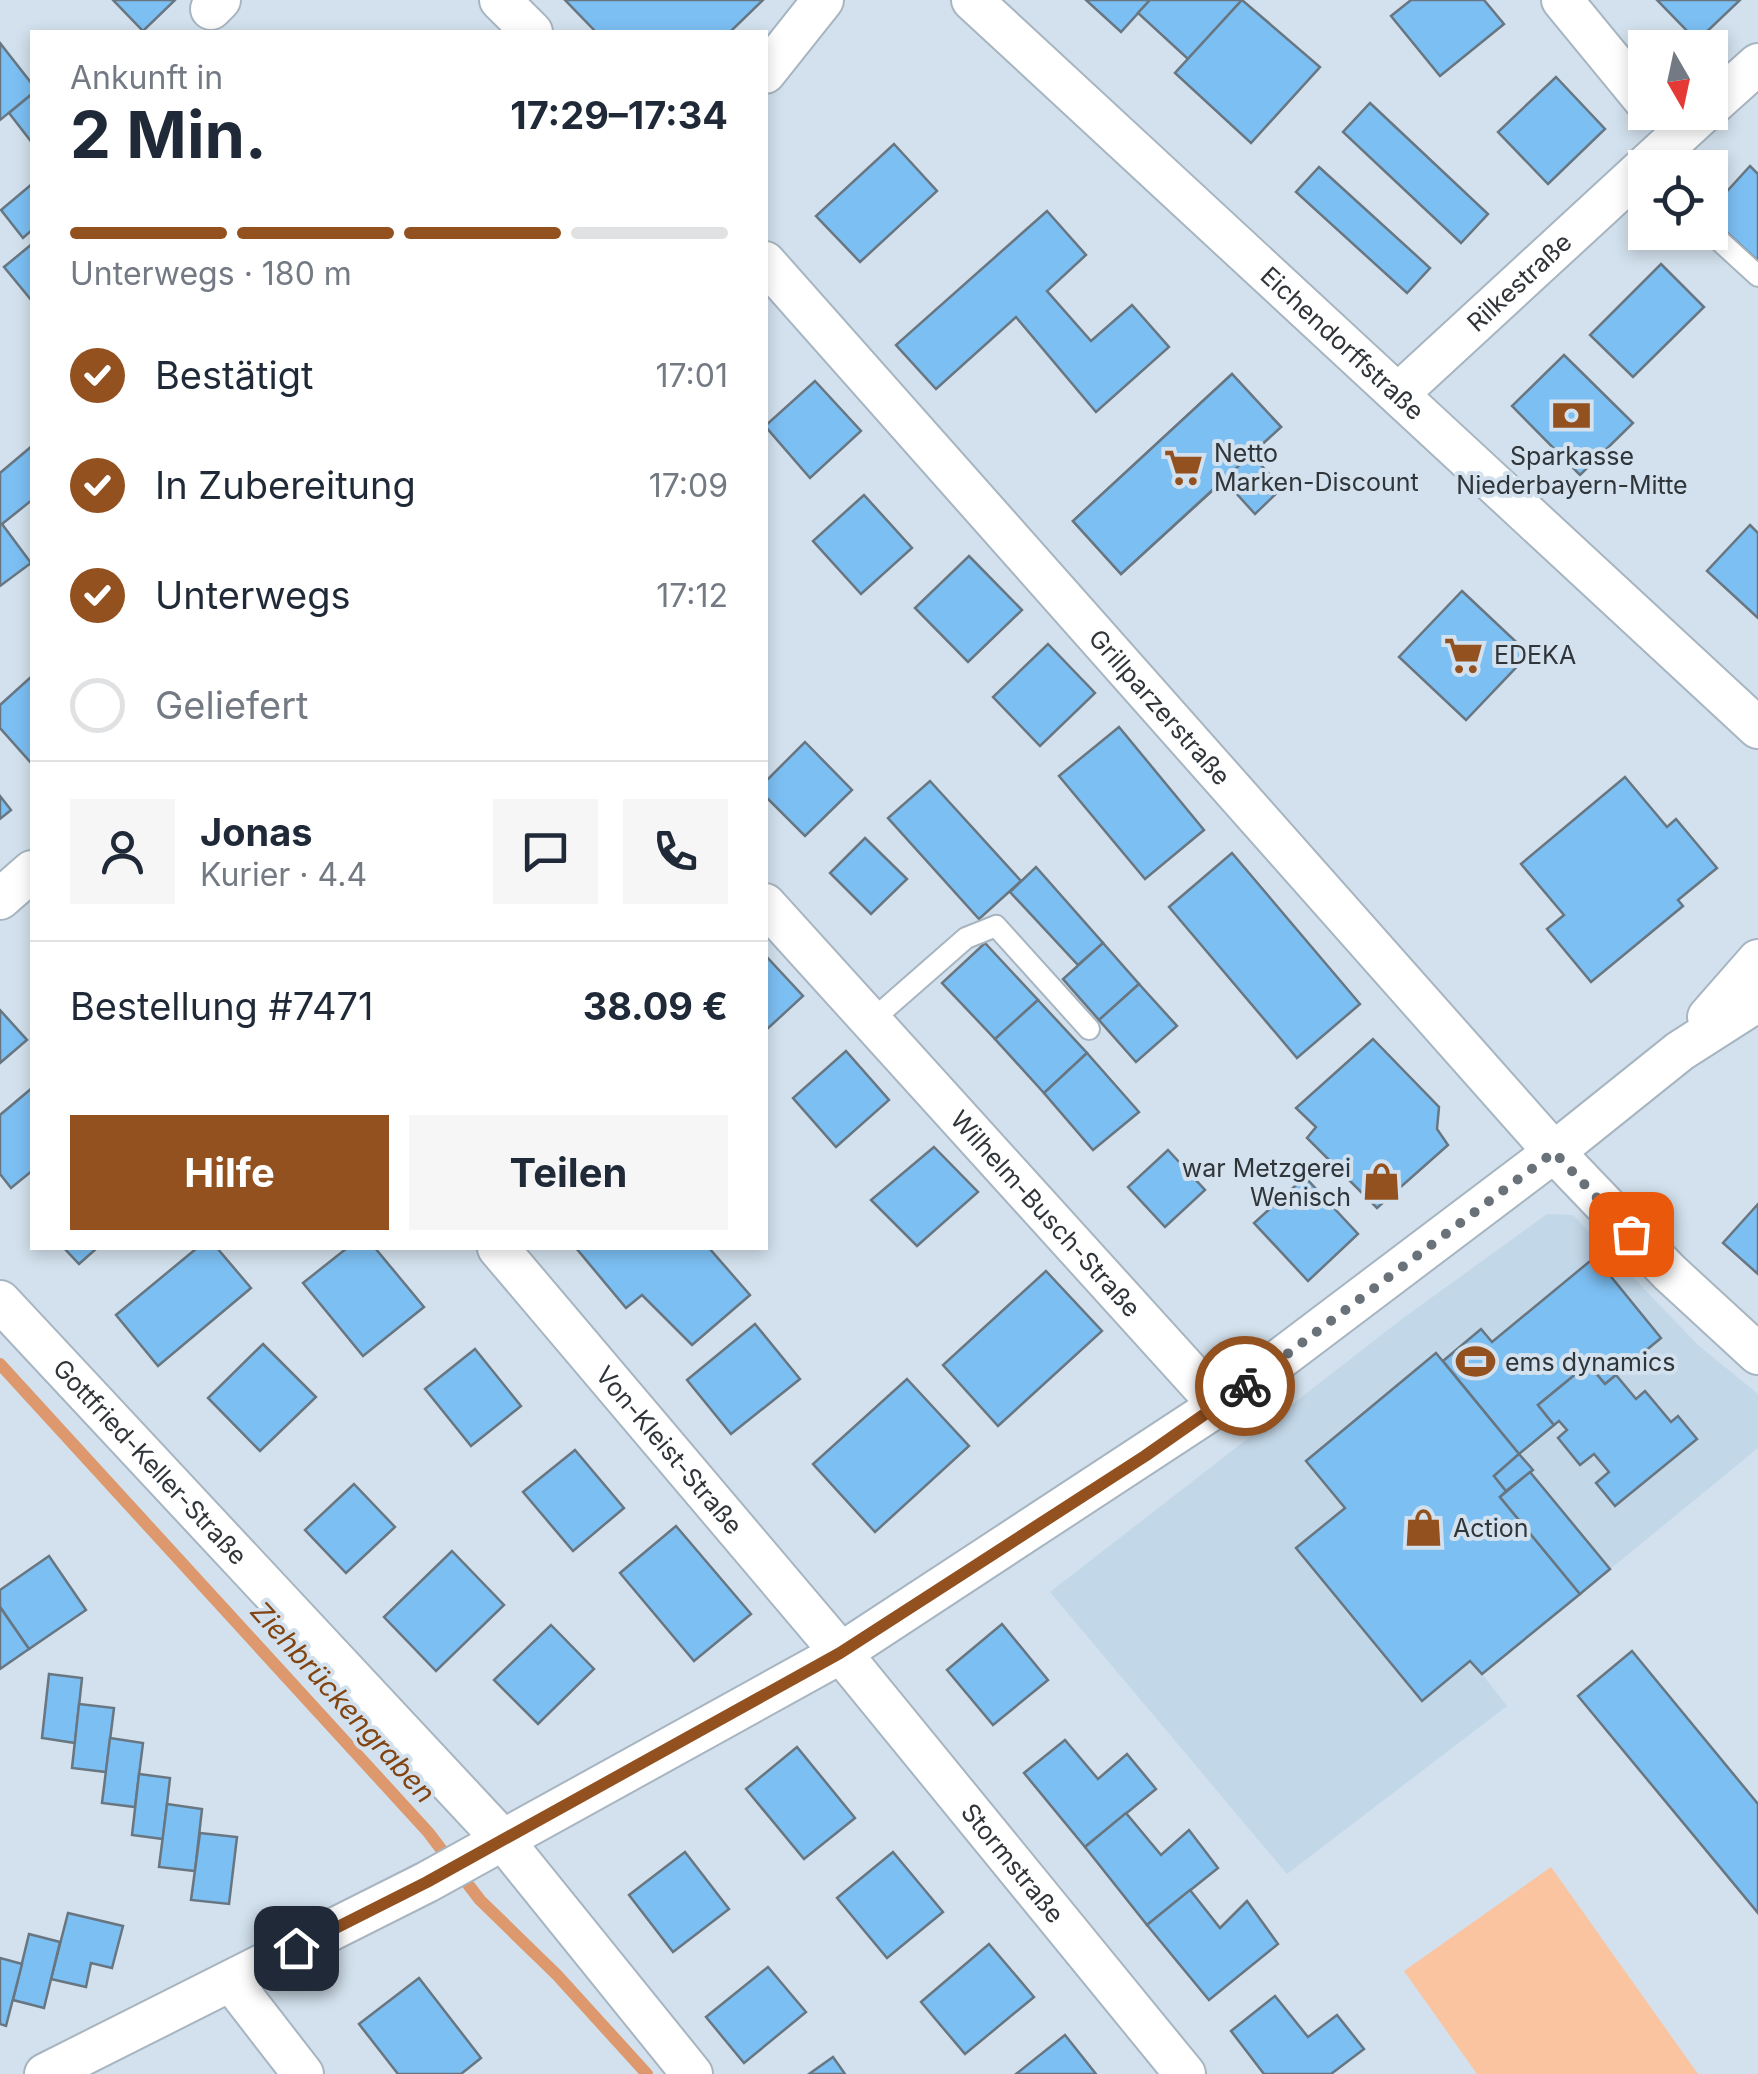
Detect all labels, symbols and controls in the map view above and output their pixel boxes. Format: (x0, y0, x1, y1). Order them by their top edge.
north arrow (1628, 30, 1728, 130)
map controls (1628, 30, 1728, 250)
text: Ankunft in (70, 58, 223, 97)
text: 17:29–17:34 (510, 92, 728, 138)
text: 2 Min. (70, 95, 267, 174)
button: locate (1628, 150, 1728, 250)
street label: Rilkestraße (1461, 227, 1578, 338)
text: Unterwegs · 180 m (70, 254, 352, 293)
street label: Eichendorffstraße (1255, 260, 1430, 426)
icon: check (70, 348, 125, 403)
text: Bestätigt (155, 352, 313, 398)
text: 17:01 (656, 356, 728, 395)
bank icon: Sparkasse Niederbayern-Mitte (1551, 394, 1593, 436)
place label: Netto Marken-Discount (1214, 438, 1419, 497)
place label: Sparkasse Niederbayern-Mitte (1456, 441, 1688, 500)
supermarket icon: Netto Marken-Discount (1163, 446, 1205, 488)
icon: check (70, 458, 125, 513)
text: In Zubereitung (155, 462, 416, 508)
text: 17:09 (649, 466, 728, 505)
icon: check (70, 568, 125, 623)
text: Unterwegs (155, 572, 351, 618)
text: 17:12 (656, 576, 728, 615)
street label: Grillparzerstraße (1083, 623, 1237, 791)
supermarket icon: EDEKA (1443, 634, 1485, 676)
place label: EDEKA (1494, 640, 1576, 670)
text: Geliefert (155, 682, 309, 728)
button: person (70, 799, 175, 904)
button: chat (493, 799, 598, 904)
button: phone (623, 799, 728, 904)
text: Jonas (200, 809, 313, 855)
text: Kurier · 4.4 (200, 855, 367, 894)
text: Bestellung #7471 (70, 983, 373, 1029)
text: 38.09 € (583, 983, 728, 1029)
street label: Wilhelm-Busch-Straße (945, 1104, 1147, 1323)
button: Hilfe (70, 1115, 389, 1230)
button: Teilen (409, 1115, 728, 1230)
place label: war Metzgerei Wenisch (1182, 1153, 1351, 1212)
shop icon: war Metzgerei Wenisch (1360, 1161, 1402, 1203)
pin (1589, 1192, 1674, 1277)
icon: bag (1604, 1207, 1659, 1262)
courier (1195, 1336, 1295, 1436)
sports icon: ems dynamics (1454, 1341, 1496, 1383)
place label: ems dynamics (1505, 1347, 1675, 1377)
street label: Gottfried-Keller-Straße (47, 1353, 253, 1571)
icon: bike (1218, 1359, 1273, 1414)
street label: Von-Kleist-Straße (590, 1360, 749, 1540)
shop icon: Action (1402, 1507, 1444, 1549)
place label: Action (1453, 1513, 1529, 1543)
water label: Ziehbrückengraben (244, 1594, 442, 1810)
street label: Stormstraße (955, 1797, 1070, 1929)
pin (254, 1906, 339, 1991)
icon: home (269, 1921, 324, 1976)

